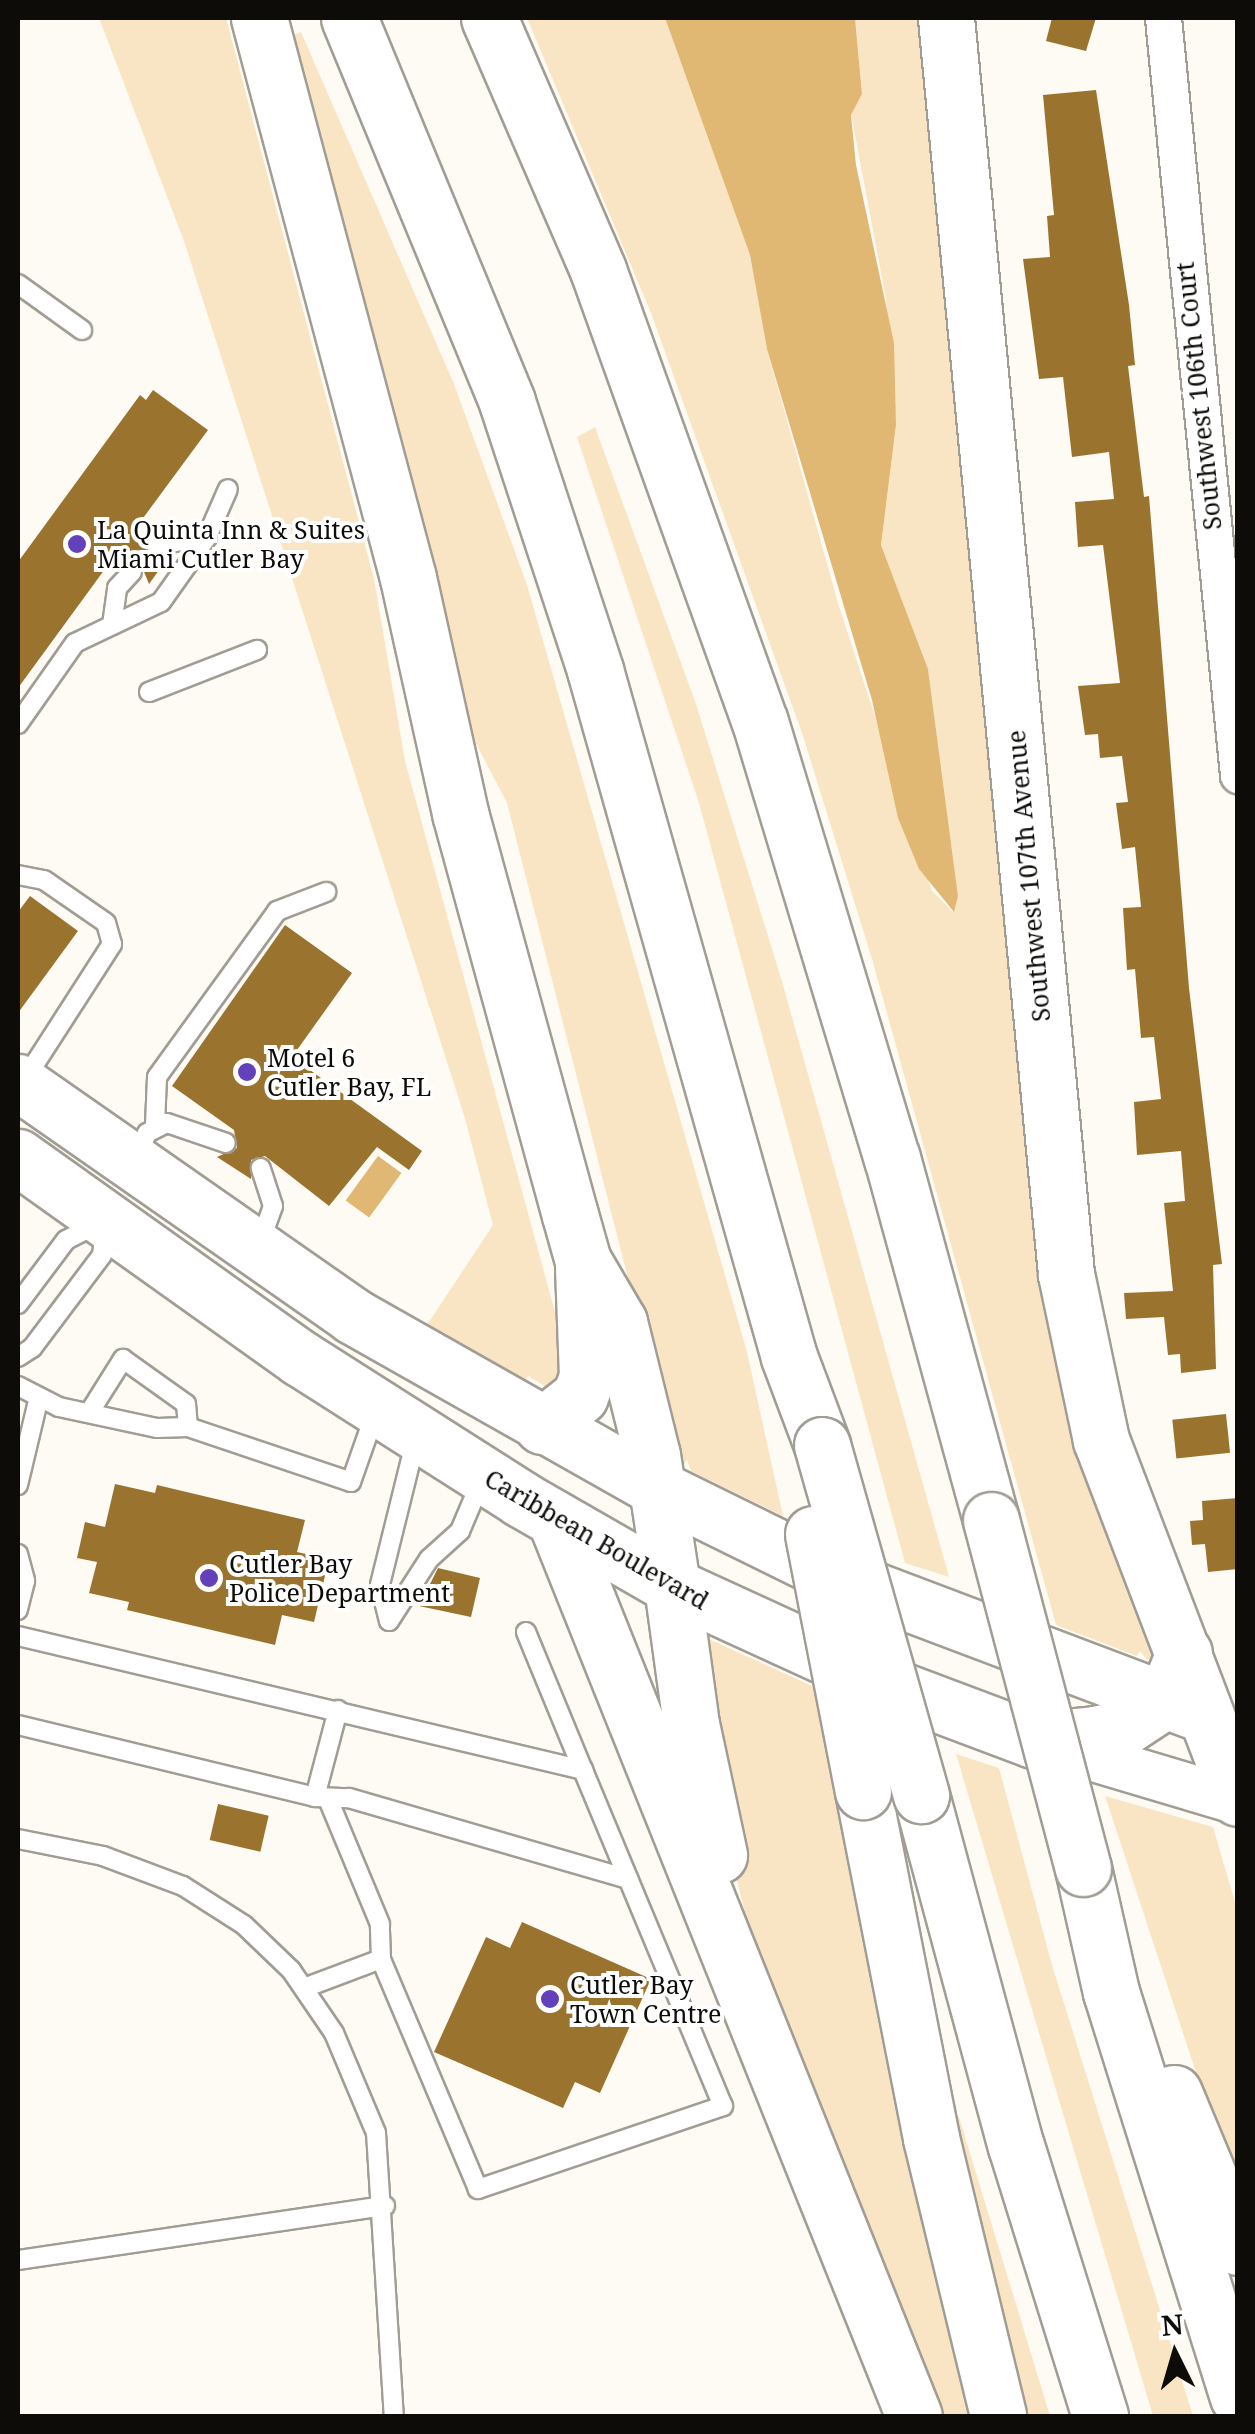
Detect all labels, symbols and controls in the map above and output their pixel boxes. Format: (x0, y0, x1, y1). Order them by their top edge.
street label: Southwest 106th Court (1169, 260, 1227, 532)
place label: La Quinta Inn & Suites Miami Cutler Bay (97, 515, 365, 574)
marker: La Quinta Inn & Suites Miami Cutler Bay (66, 533, 88, 555)
street label: Southwest 107th Avenue (1000, 729, 1056, 1023)
place label: Motel 6 Cutler Bay, FL (267, 1043, 431, 1102)
marker: Motel 6 Cutler Bay, FL (236, 1061, 258, 1083)
street label: Caribbean Boulevard (480, 1463, 714, 1615)
place label: Cutler Bay Police Department (229, 1549, 450, 1608)
marker: Cutler Bay Police Department (198, 1567, 220, 1589)
place label: Cutler Bay Town Centre (570, 1970, 721, 2029)
marker: Cutler Bay Town Centre (539, 1988, 561, 2010)
north arrow (1125, 2304, 1225, 2404)
text: N (1160, 2304, 1185, 2344)

